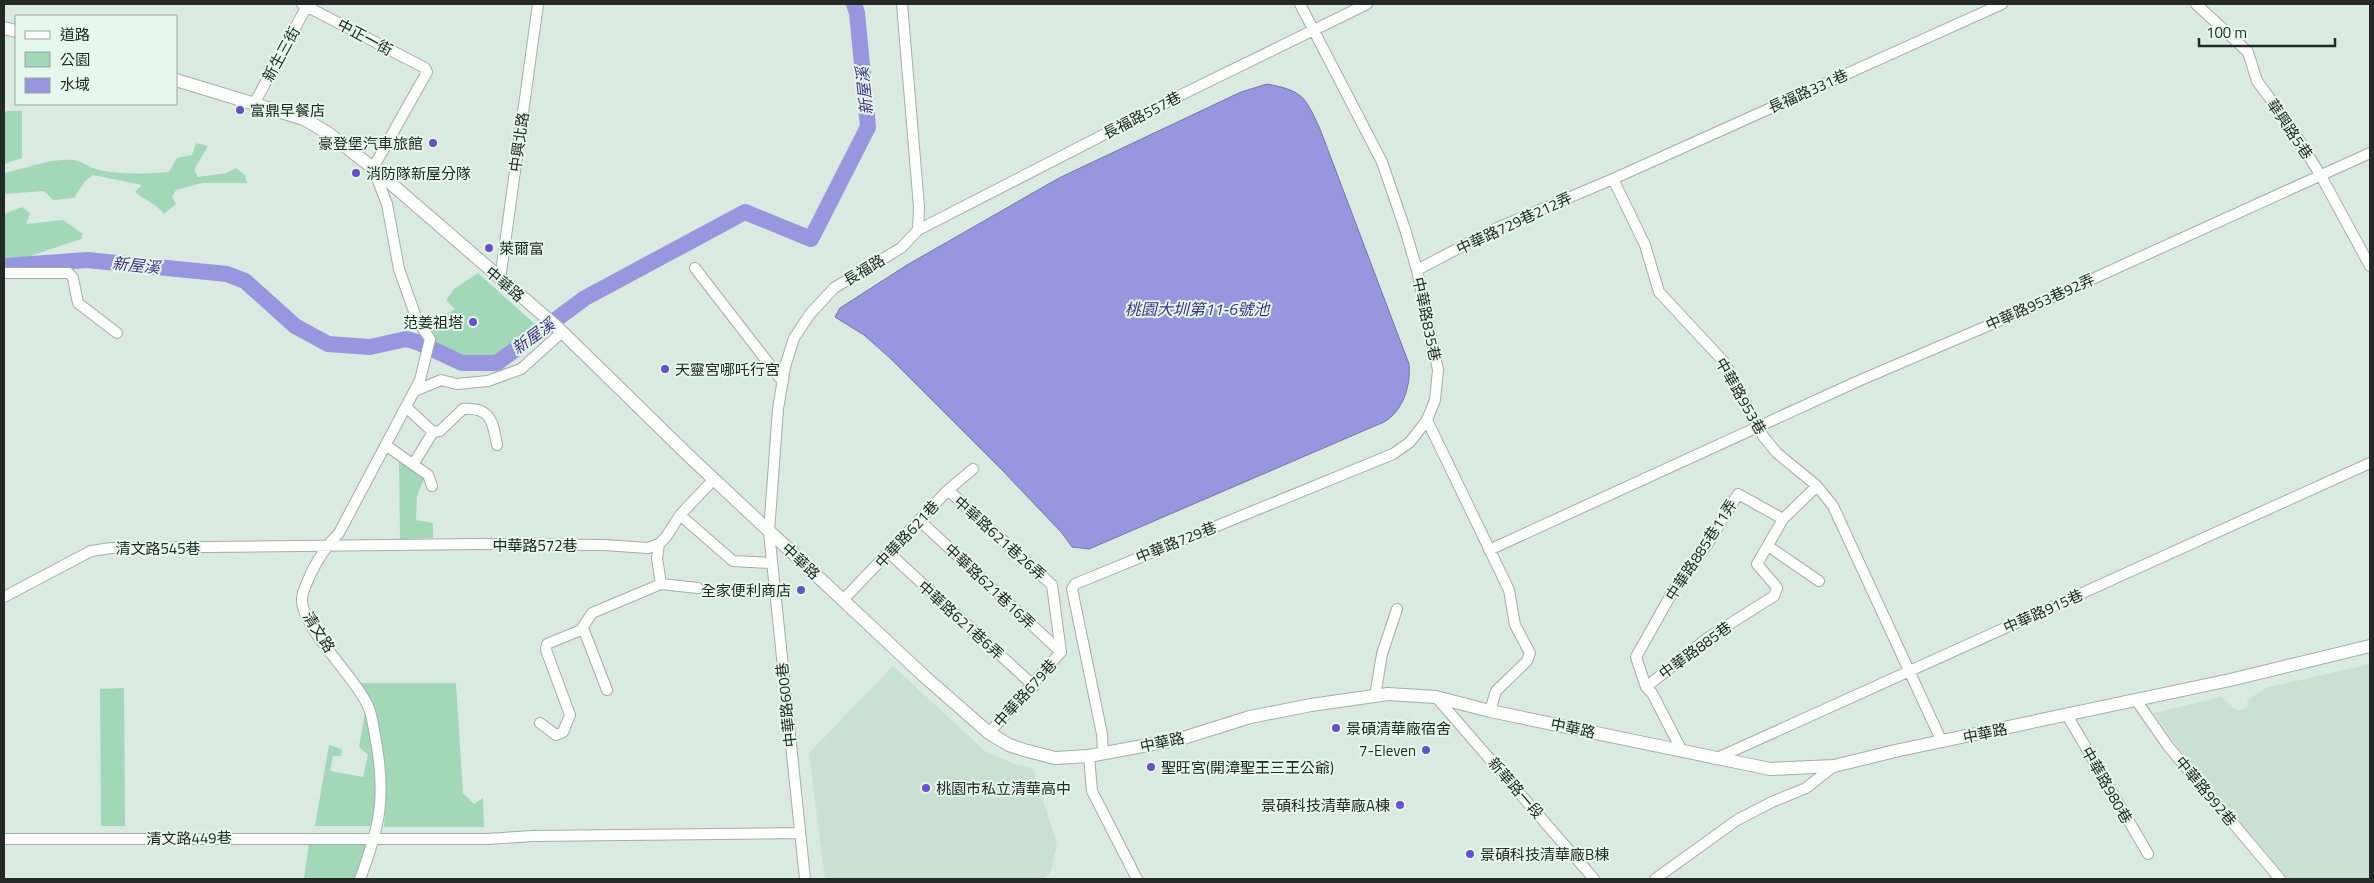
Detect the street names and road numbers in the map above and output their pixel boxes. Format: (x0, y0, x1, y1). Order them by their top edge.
street label: 中正一街 (333, 13, 397, 61)
street label: 新生三街 (256, 22, 306, 86)
street label: 長福路331巷 (1764, 63, 1852, 119)
street label: 長福路557巷 (1099, 85, 1185, 145)
street label: 華興路5巷 (2261, 94, 2319, 164)
street label: 中興北路 (503, 111, 535, 173)
street label: 中華路729巷212弄 (1452, 186, 1576, 260)
street label: 長福路 (839, 249, 889, 291)
street label: 中華路 (480, 261, 530, 307)
street label: 中華路953巷92弄 (1982, 268, 2098, 336)
street label: 中華路835巷 (1407, 275, 1447, 363)
street label: 中華路953巷 (1710, 353, 1772, 439)
street label: 中華路621巷26弄 (949, 490, 1051, 586)
street label: 中華路621巷 (870, 495, 944, 573)
street label: 中華路885巷11弄 (1659, 495, 1743, 605)
street label: 中華路729巷 (1132, 515, 1220, 569)
street label: 中華路572巷 (492, 534, 578, 557)
street label: 清文路545巷 (115, 537, 201, 560)
street label: 中華路 (777, 537, 825, 585)
street label: 中華路621巷16弄 (939, 538, 1041, 634)
street label: 中華路621巷6弄 (913, 575, 1009, 665)
street label: 中華路915巷 (1999, 583, 2087, 639)
street label: 清文路 (297, 607, 341, 657)
street label: 中華路885巷 (1654, 616, 1736, 684)
street label: 中華路679巷 (988, 654, 1062, 732)
street label: 中華路600巷 (770, 661, 802, 749)
street label: 中華路 (1549, 712, 1597, 744)
street label: 中華路 (1961, 717, 2009, 749)
street label: 中華路 (1138, 726, 1186, 758)
street label: 中華路980巷 (2076, 742, 2138, 828)
street label: 中華路992巷 (2170, 751, 2242, 831)
street label: 新華路一段 (1483, 752, 1549, 824)
street label: 清文路449巷 (146, 826, 232, 850)

